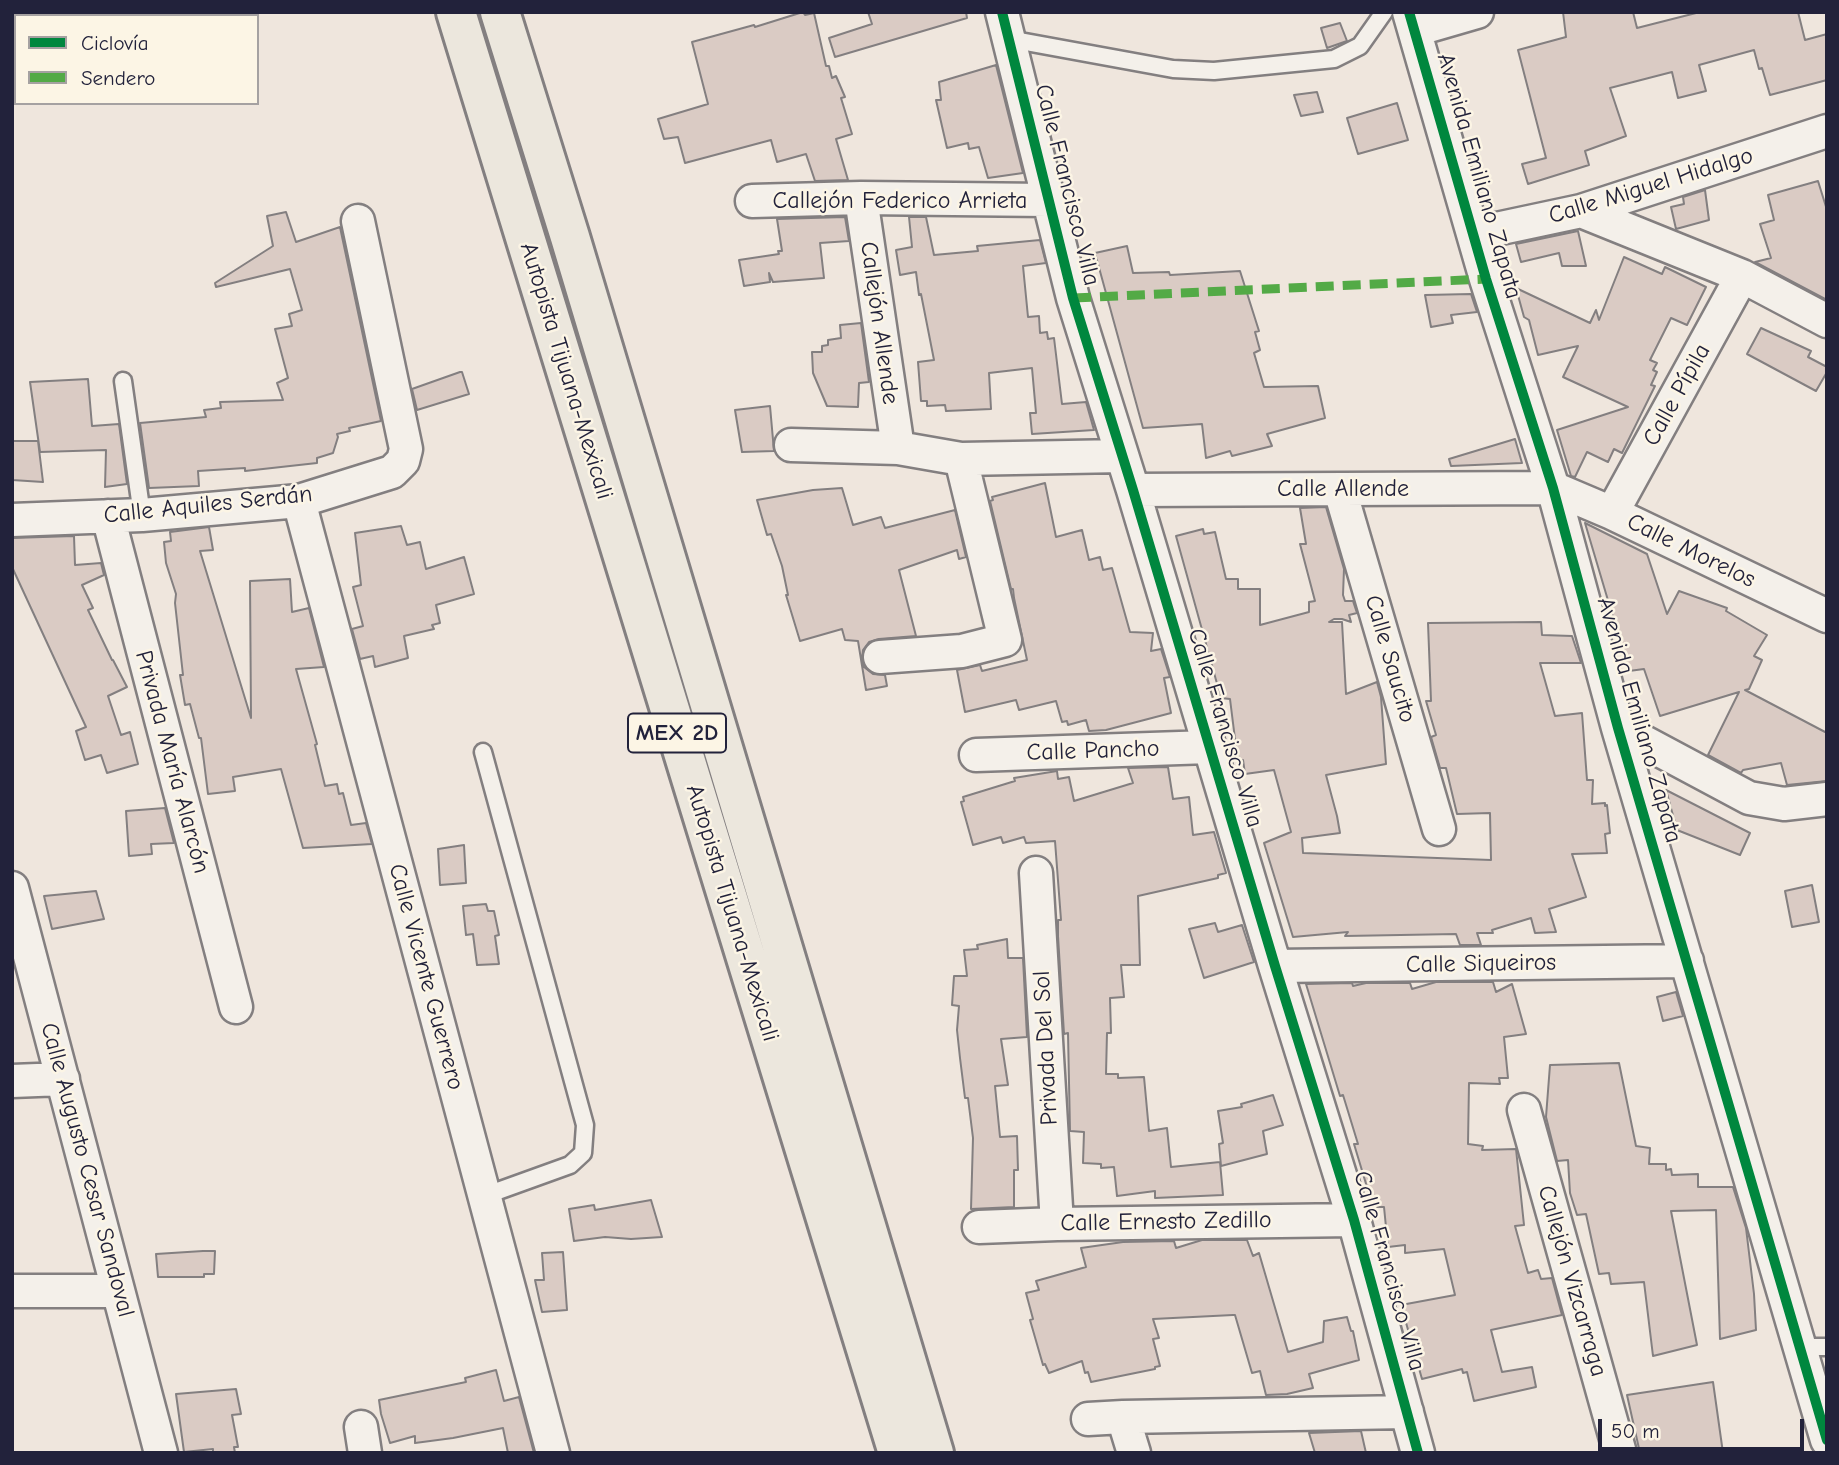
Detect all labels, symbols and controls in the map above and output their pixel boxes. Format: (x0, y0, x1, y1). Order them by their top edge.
legend (14, 14, 259, 105)
text: Ciclovía (81, 31, 149, 55)
street label: Avenida Emiliano Zapata (1430, 50, 1528, 302)
text: Sendero (81, 66, 155, 90)
street label: Calle Francisco Villa (1028, 81, 1106, 289)
street label: Calle Miguel Hidalgo (1545, 141, 1757, 231)
street label: Callejón Federico Arrieta (773, 187, 1027, 215)
street label: Autopista Tijuana-Mexicali (513, 239, 619, 503)
street label: Callejón Allende (853, 240, 905, 406)
street label: Calle Pípila (1637, 339, 1717, 451)
street label: Calle Allende (1277, 475, 1409, 503)
street label: Calle Aquiles Serdán (102, 480, 314, 530)
street label: Calle Morelos (1622, 508, 1760, 594)
street label: Calle Saucito (1358, 592, 1422, 726)
street label: Avenida Emiliano Zapata (1590, 594, 1688, 846)
street label: Calle Francisco Villa (1181, 625, 1269, 831)
street label: Privada María Alarcón (128, 648, 216, 876)
road number: MEX 2D (628, 713, 726, 752)
street label: Calle Pancho (1026, 734, 1160, 768)
street label: Autopista Tijuana-Mexicali (679, 781, 785, 1045)
street label: Calle Vicente Guerrero (382, 861, 470, 1093)
street label: Calle Siqueiros (1406, 948, 1556, 980)
street label: Privada Del Sol (1028, 970, 1064, 1126)
street label: Calle Augusto Cesar Sandoval (34, 1020, 140, 1320)
street label: Calle Francisco Villa (1347, 1168, 1431, 1374)
street label: Callejón Vizcarraga (1531, 1182, 1613, 1380)
street label: Calle Ernesto Zedillo (1060, 1206, 1272, 1238)
scale bar (1601, 1406, 1808, 1450)
text: 50 m (1611, 1419, 1660, 1443)

